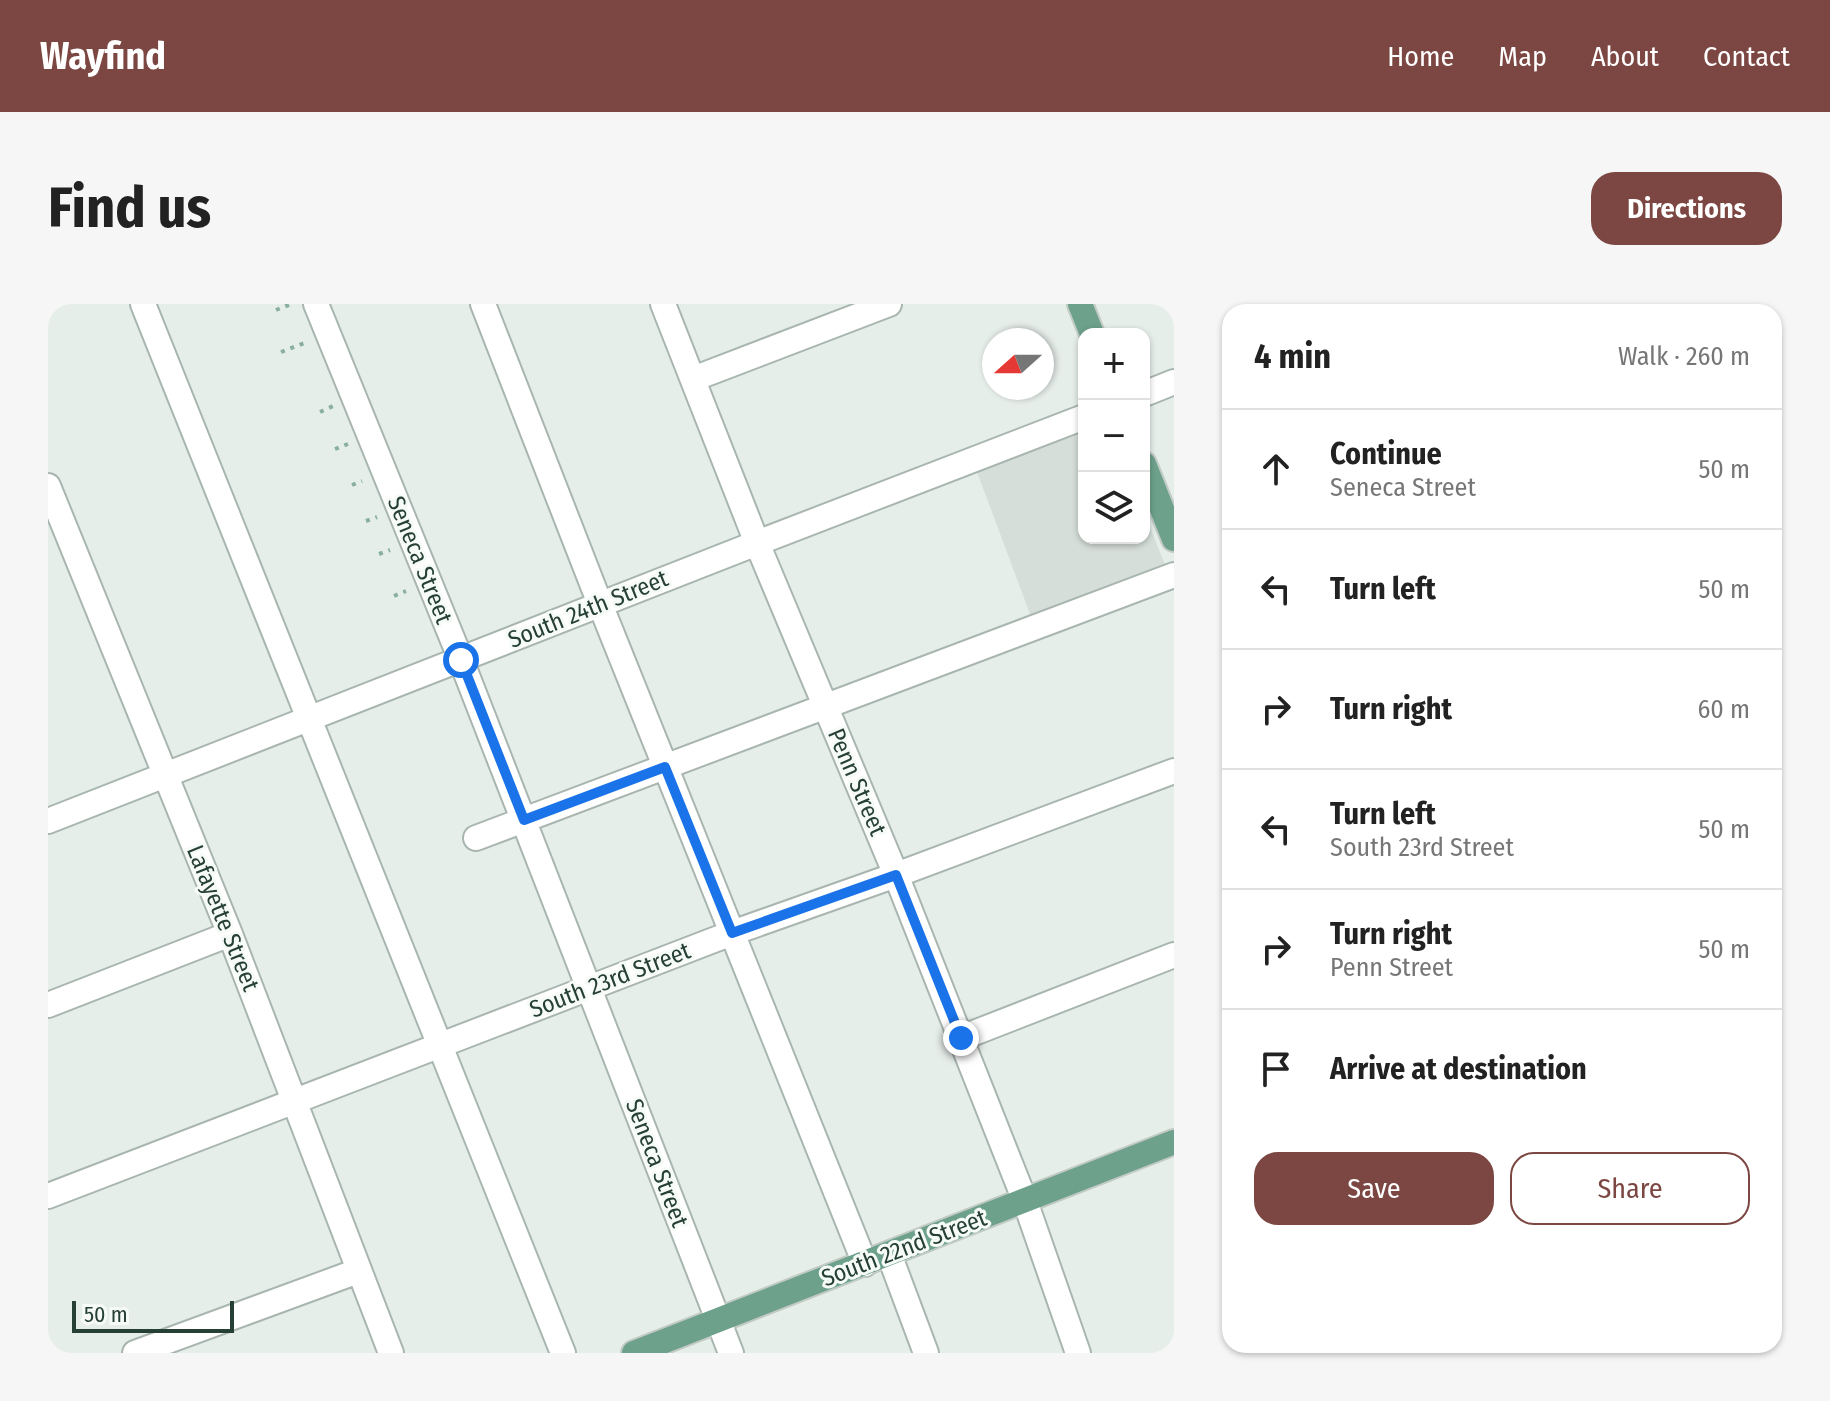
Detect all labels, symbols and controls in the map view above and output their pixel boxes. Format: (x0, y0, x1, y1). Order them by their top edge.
text: Wayfind (40, 33, 166, 79)
text: Home (1387, 40, 1454, 73)
text: Map (1498, 40, 1547, 73)
text: About (1591, 40, 1659, 73)
text: Contact (1703, 40, 1790, 73)
button: Directions (1591, 172, 1782, 245)
text: Find us (48, 175, 211, 242)
north arrow (982, 328, 1054, 400)
map controls (1078, 328, 1150, 544)
button: + (1078, 328, 1150, 400)
text: 4 min (1254, 336, 1331, 377)
text: Walk · 260 m (1618, 341, 1750, 372)
button: − (1078, 400, 1150, 472)
text: Continue (1330, 436, 1442, 472)
icon: ahead (1254, 447, 1298, 491)
text: 50 m (1698, 454, 1750, 485)
button: layers (1078, 472, 1150, 544)
text: Seneca Street (1330, 472, 1476, 503)
street label: Seneca Street (382, 492, 458, 628)
street label: South 24th Street (504, 564, 672, 654)
icon: left (1254, 567, 1298, 611)
text: Turn left (1330, 571, 1436, 607)
text: 50 m (1698, 574, 1750, 605)
route start (443, 642, 479, 678)
icon: right (1254, 687, 1298, 731)
text: Turn right (1330, 691, 1452, 727)
text: 60 m (1697, 694, 1750, 725)
street label: Penn Street (822, 724, 892, 840)
text: Turn left (1330, 796, 1436, 832)
icon: left (1254, 807, 1298, 851)
text: 50 m (1698, 814, 1750, 845)
text: South 23rd Street (1330, 832, 1514, 863)
street label: Lafayette Street (181, 841, 265, 995)
text: Turn right (1330, 916, 1452, 952)
icon: right (1254, 927, 1298, 971)
text: 50 m (1698, 934, 1750, 965)
street label: South 23rd Street (526, 936, 694, 1023)
text: Penn Street (1330, 952, 1453, 983)
route end (943, 1020, 979, 1056)
icon: arrive (1254, 1047, 1298, 1091)
text: Arrive at destination (1330, 1051, 1587, 1087)
street label: Seneca Street (620, 1095, 694, 1231)
button: Save (1254, 1152, 1494, 1225)
button: Share (1510, 1152, 1750, 1225)
street label: South 22nd Street (817, 1204, 991, 1292)
scale bar (72, 1297, 234, 1333)
text: 50 m (84, 1301, 128, 1328)

